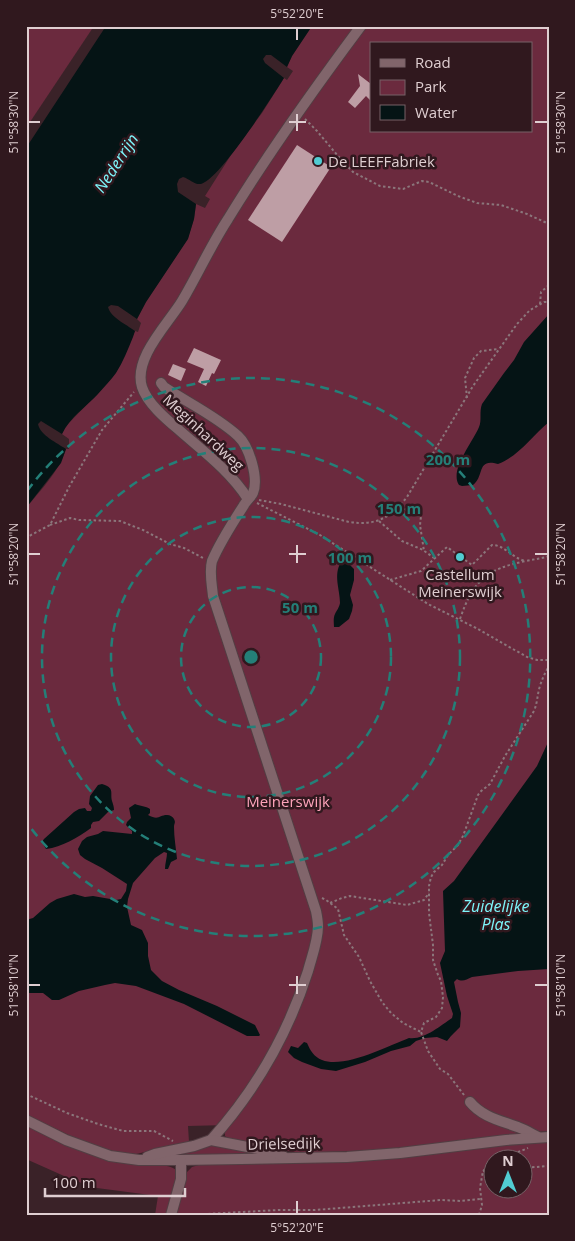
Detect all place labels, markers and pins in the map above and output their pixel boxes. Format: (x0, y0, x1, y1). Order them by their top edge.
place label: De LEEFFabriek (328, 151, 435, 171)
marker: De LEEFFabriek (312, 155, 324, 167)
marker: Castellum Meinerswijk (454, 551, 466, 563)
place label: Castellum Meinerswijk (418, 564, 502, 601)
centre of rings (242, 648, 260, 666)

